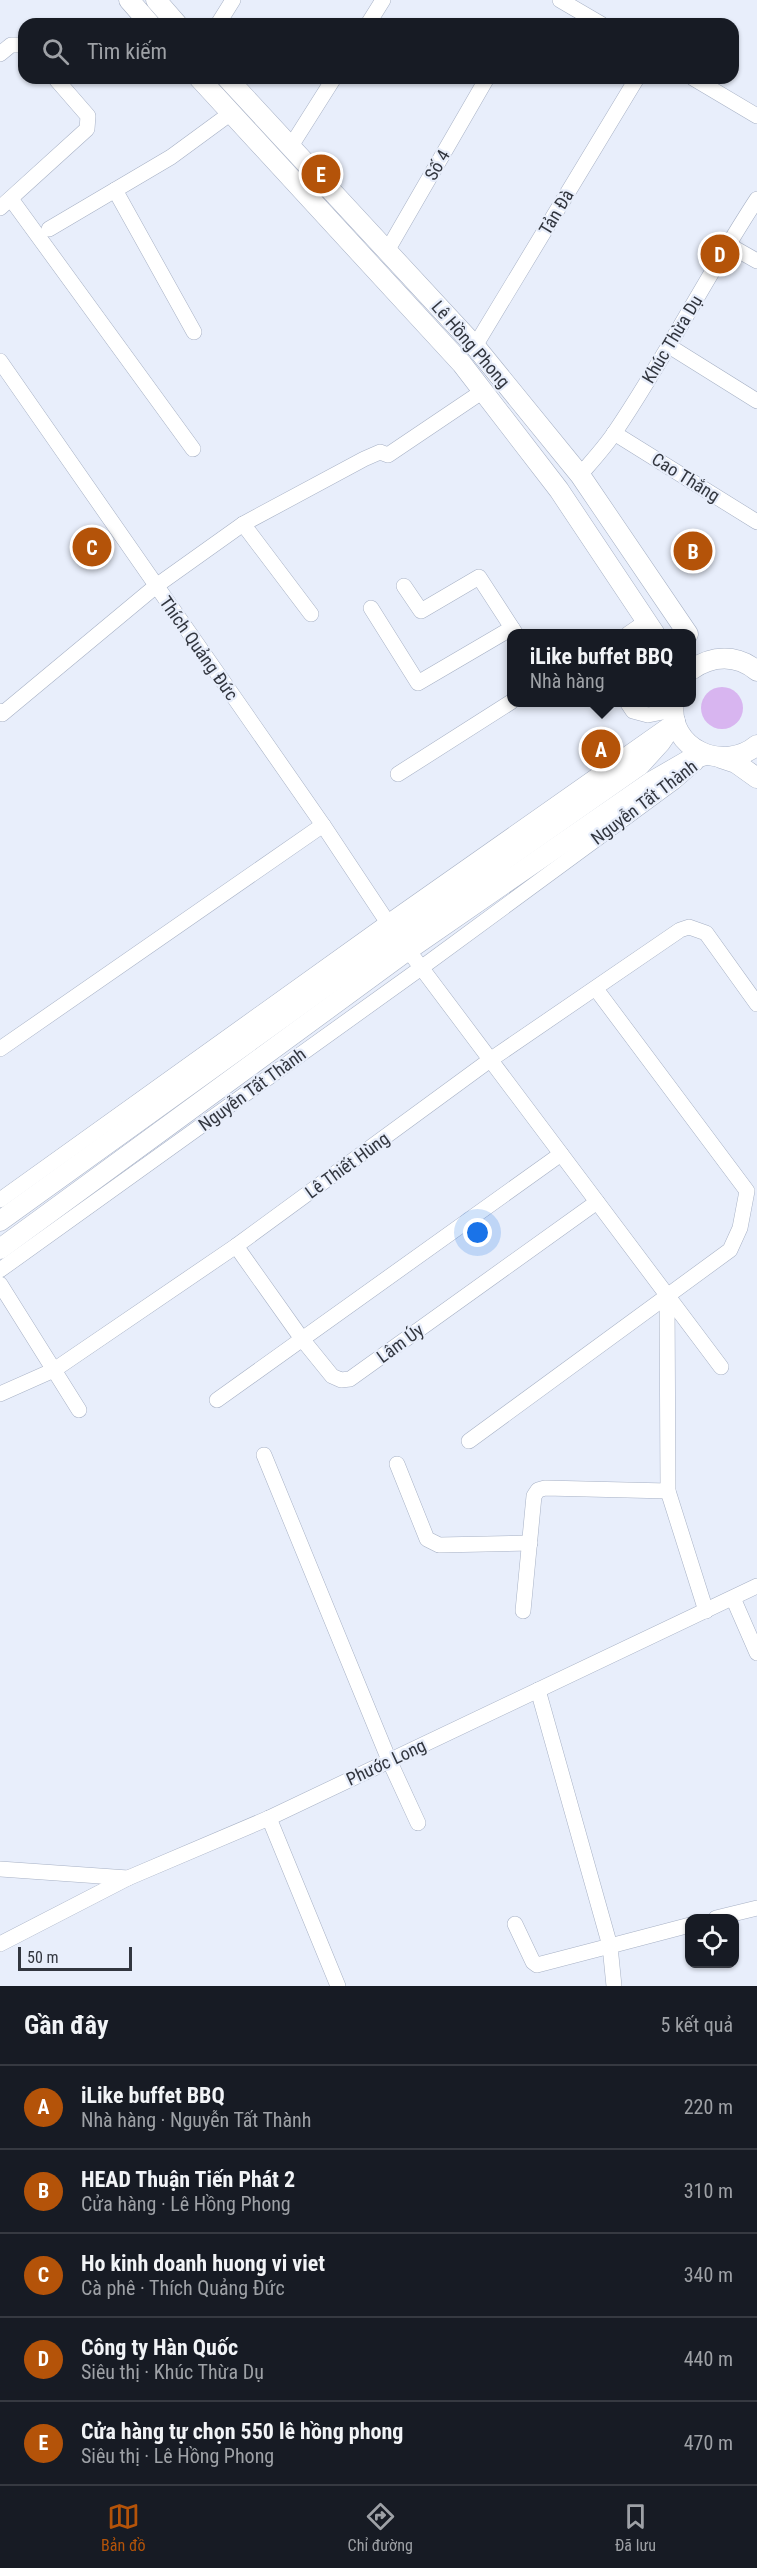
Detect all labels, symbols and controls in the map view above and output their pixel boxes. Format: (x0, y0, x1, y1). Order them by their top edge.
search box (18, 18, 739, 84)
icon: search (39, 35, 72, 68)
text: Tìm kiếm (87, 39, 167, 64)
street label: Số 4 (420, 146, 454, 184)
pin: E (302, 152, 340, 196)
street label: Tản Đà (534, 186, 578, 238)
pin: D (700, 232, 740, 276)
street label: Khúc Thừa Dụ (638, 291, 706, 387)
street label: Lê Hồng Phong (428, 296, 514, 392)
street label: Cao Thắng (648, 448, 724, 506)
pin: C (72, 524, 112, 570)
pin: B (674, 528, 712, 574)
street label: Thích Quảng Đức (155, 592, 243, 704)
popup (507, 629, 696, 707)
text: iLike buffet BBQ (530, 644, 673, 669)
text: Nhà hàng (530, 669, 605, 693)
pin: A (582, 726, 620, 771)
street label: Nguyễn Tất Thành (587, 755, 701, 849)
street label: Nguyễn Tất Thành (194, 1043, 310, 1135)
street label: Lê Thiết Hùng (301, 1128, 393, 1202)
your location (463, 1218, 492, 1247)
street label: Lâm Úy (373, 1319, 428, 1367)
street label: Phước Long (343, 1734, 429, 1790)
map controls (685, 1914, 739, 1968)
button: locate (685, 1914, 739, 1968)
scale bar (18, 1944, 132, 1972)
text: 50 m (27, 1948, 59, 1967)
text: Gần đây (24, 2010, 109, 2040)
text: 5 kết quả (661, 2013, 733, 2037)
text: iLike buffet BBQ (81, 2083, 225, 2108)
text: A (38, 2095, 49, 2119)
text: 220 m (684, 2095, 733, 2119)
text: Nhà hàng · Nguyễn Tất Thành (81, 2108, 311, 2132)
text: HEAD Thuận Tiến Phát 2 (81, 2167, 295, 2192)
text: B (38, 2179, 49, 2203)
text: 310 m (684, 2179, 733, 2203)
text: Cửa hàng · Lê Hồng Phong (81, 2192, 291, 2216)
text: Ho kinh doanh huong vi viet (81, 2251, 325, 2276)
text: C (38, 2263, 49, 2287)
text: 340 m (684, 2263, 733, 2287)
text: Cà phê · Thích Quảng Đức (81, 2276, 285, 2300)
text: Công ty Hàn Quốc (81, 2335, 238, 2360)
text: D (38, 2347, 49, 2371)
text: 440 m (684, 2347, 733, 2371)
text: Siêu thị · Khúc Thừa Dụ (81, 2360, 264, 2384)
text: Cửa hàng tự chọn 550 lê hồng phong (81, 2419, 403, 2444)
text: E (39, 2431, 48, 2455)
text: 470 m (684, 2431, 733, 2455)
text: Siêu thị · Lê Hồng Phong (81, 2444, 274, 2468)
tab: Bản đồ (101, 2500, 145, 2555)
tab: Chỉ đường (348, 2500, 413, 2555)
tab: Đã lưu (615, 2500, 656, 2555)

